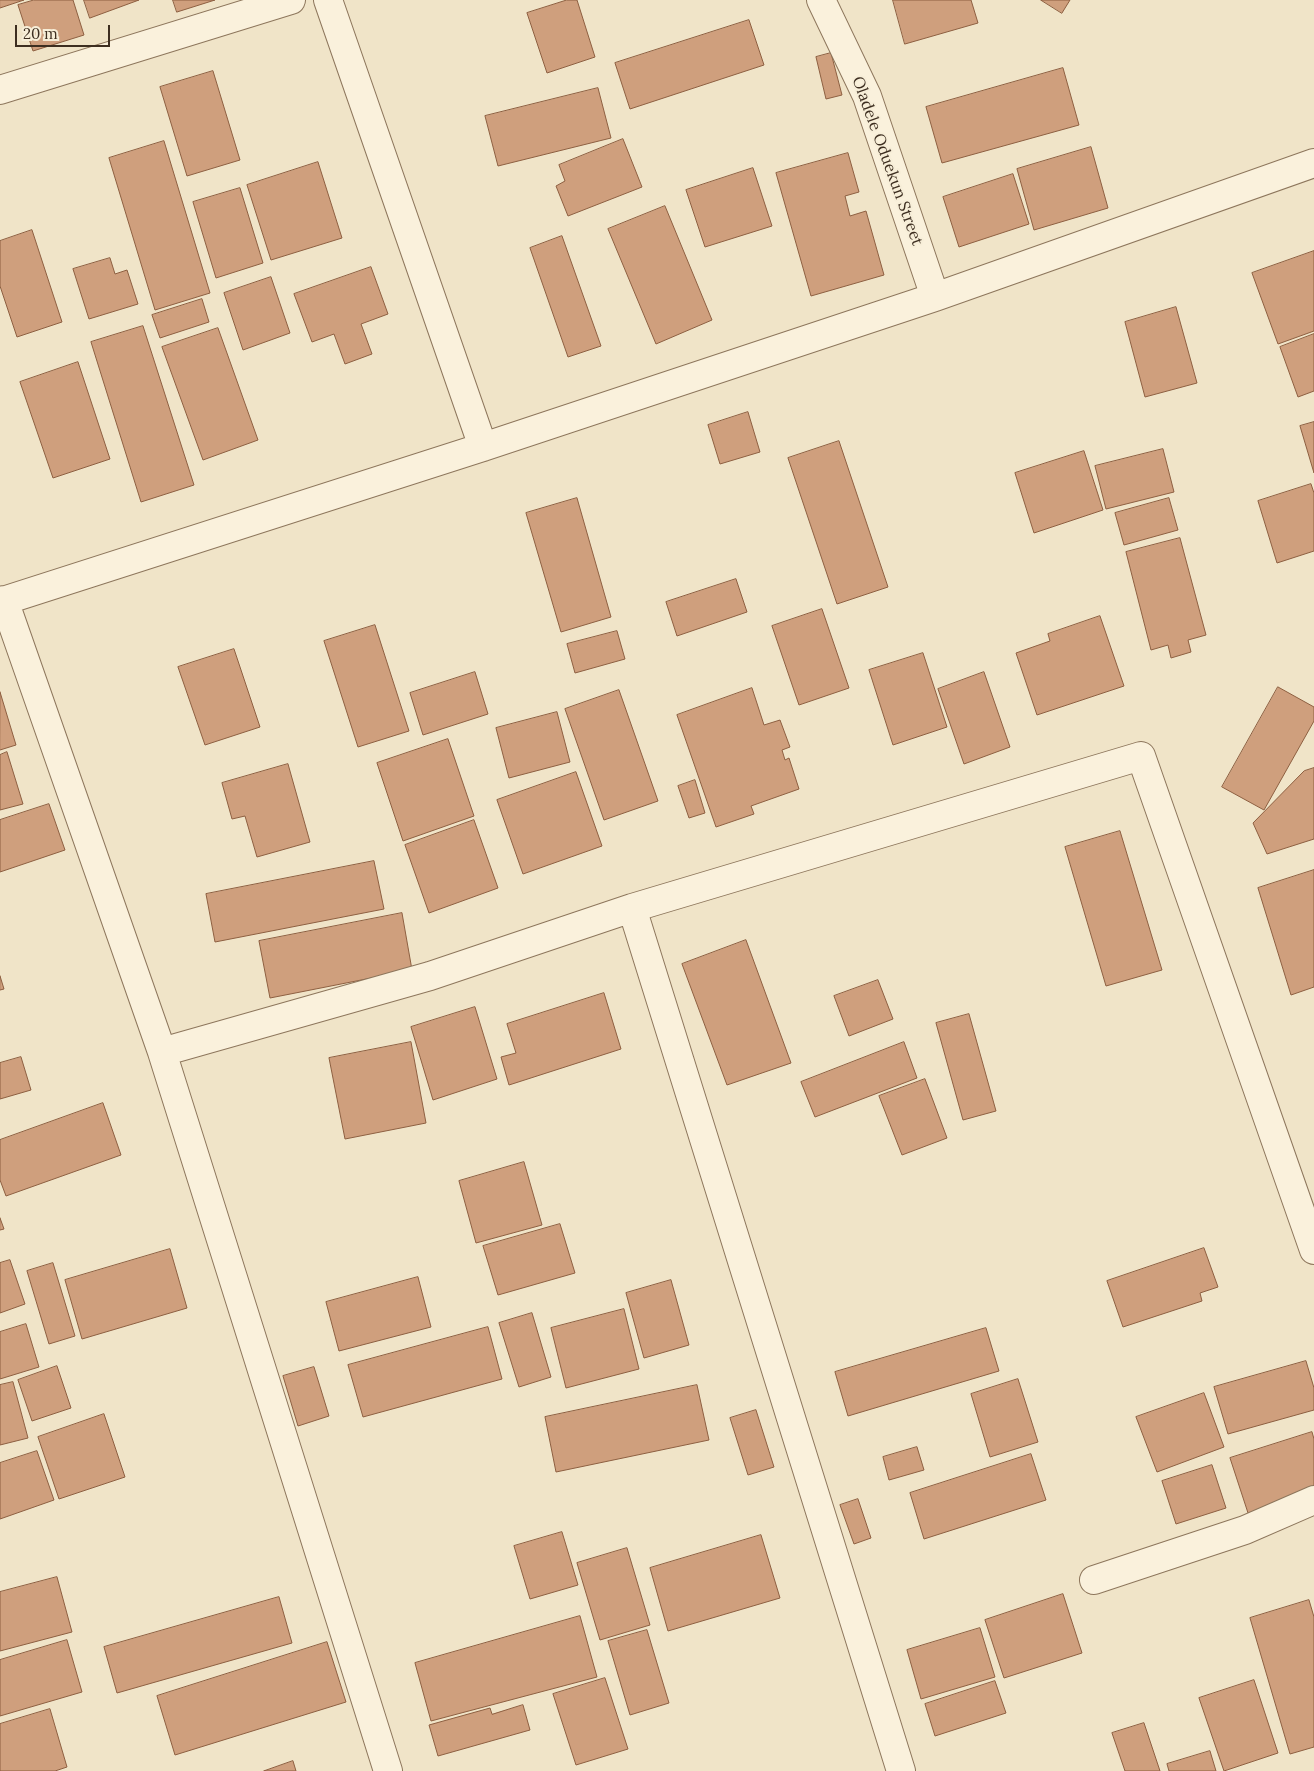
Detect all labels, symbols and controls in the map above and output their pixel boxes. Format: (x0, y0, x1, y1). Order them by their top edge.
scale bar (18, 15, 112, 47)
text: 20 m (23, 24, 58, 43)
street label: Oladele Oduekun Street (847, 74, 927, 248)

